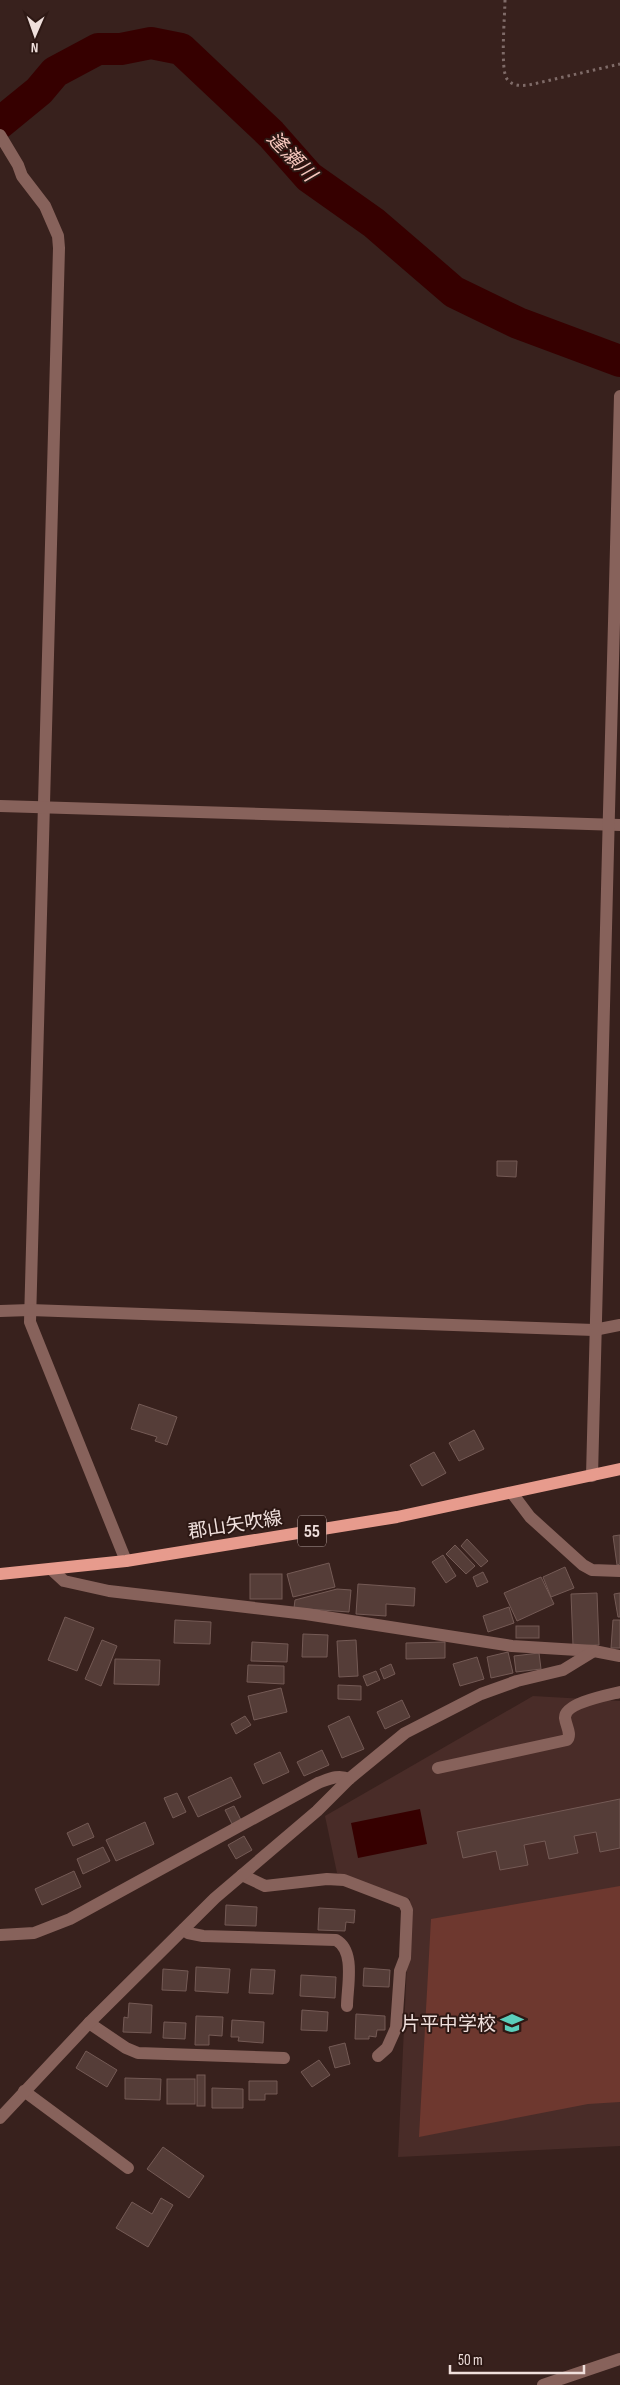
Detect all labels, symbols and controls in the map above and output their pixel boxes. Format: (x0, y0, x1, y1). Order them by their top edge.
north arrow (10, 10, 60, 60)
text: N (31, 39, 39, 56)
water label: 逢瀬川 (262, 127, 322, 188)
street label: 郡山矢吹線 (187, 1507, 284, 1544)
road number: 55 (298, 1515, 326, 1546)
school or university icon: 片平中学校 (499, 2010, 525, 2036)
place label: 片平中学校 (401, 2013, 496, 2036)
scale bar (450, 2342, 584, 2374)
text: 50 m (458, 2351, 483, 2370)

